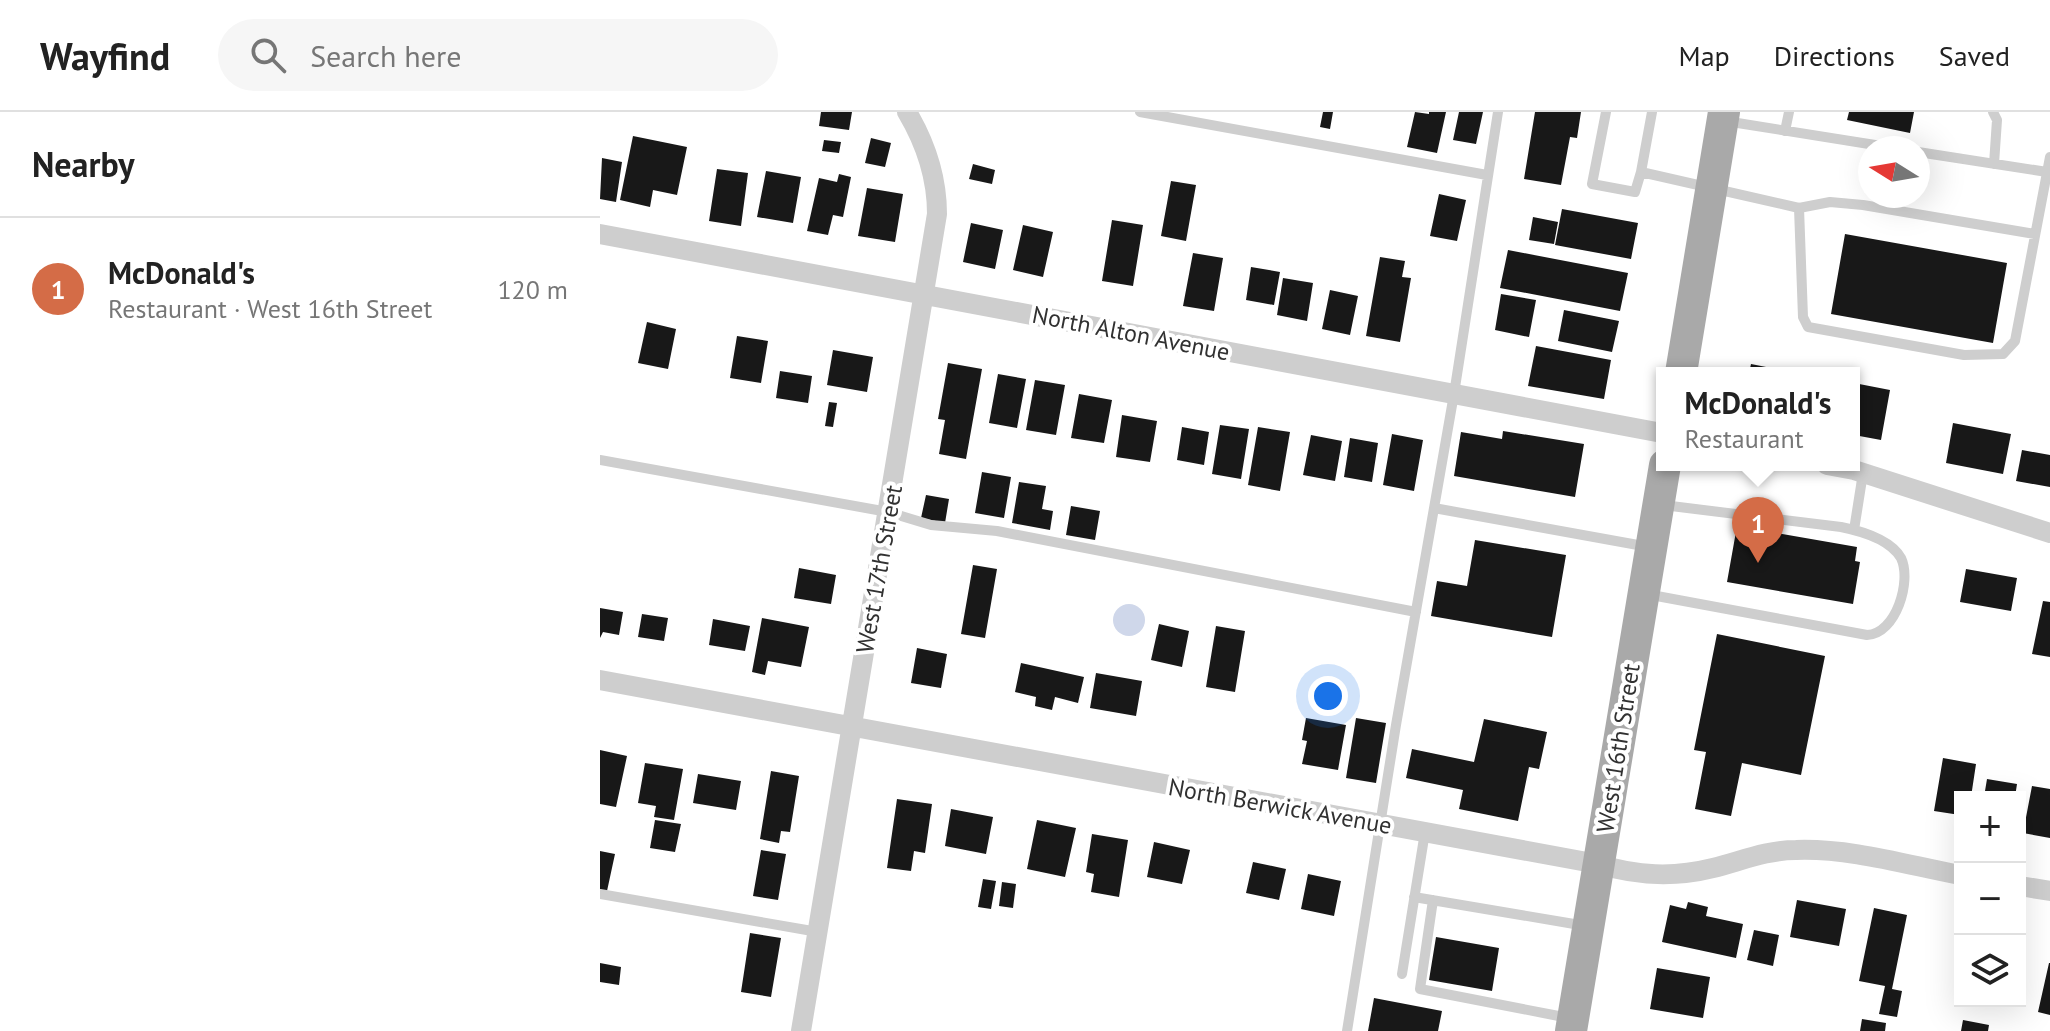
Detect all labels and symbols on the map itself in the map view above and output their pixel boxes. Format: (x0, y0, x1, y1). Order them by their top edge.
north arrow (1858, 136, 1930, 208)
street label: North Alton Avenue (1030, 299, 1232, 367)
street label: West 17th Street (849, 482, 909, 656)
pin: 1 (1732, 497, 1784, 563)
street label: West 16th Street (1589, 661, 1647, 835)
your location (1308, 676, 1348, 716)
street label: North Berwick Avenue (1166, 771, 1394, 841)

